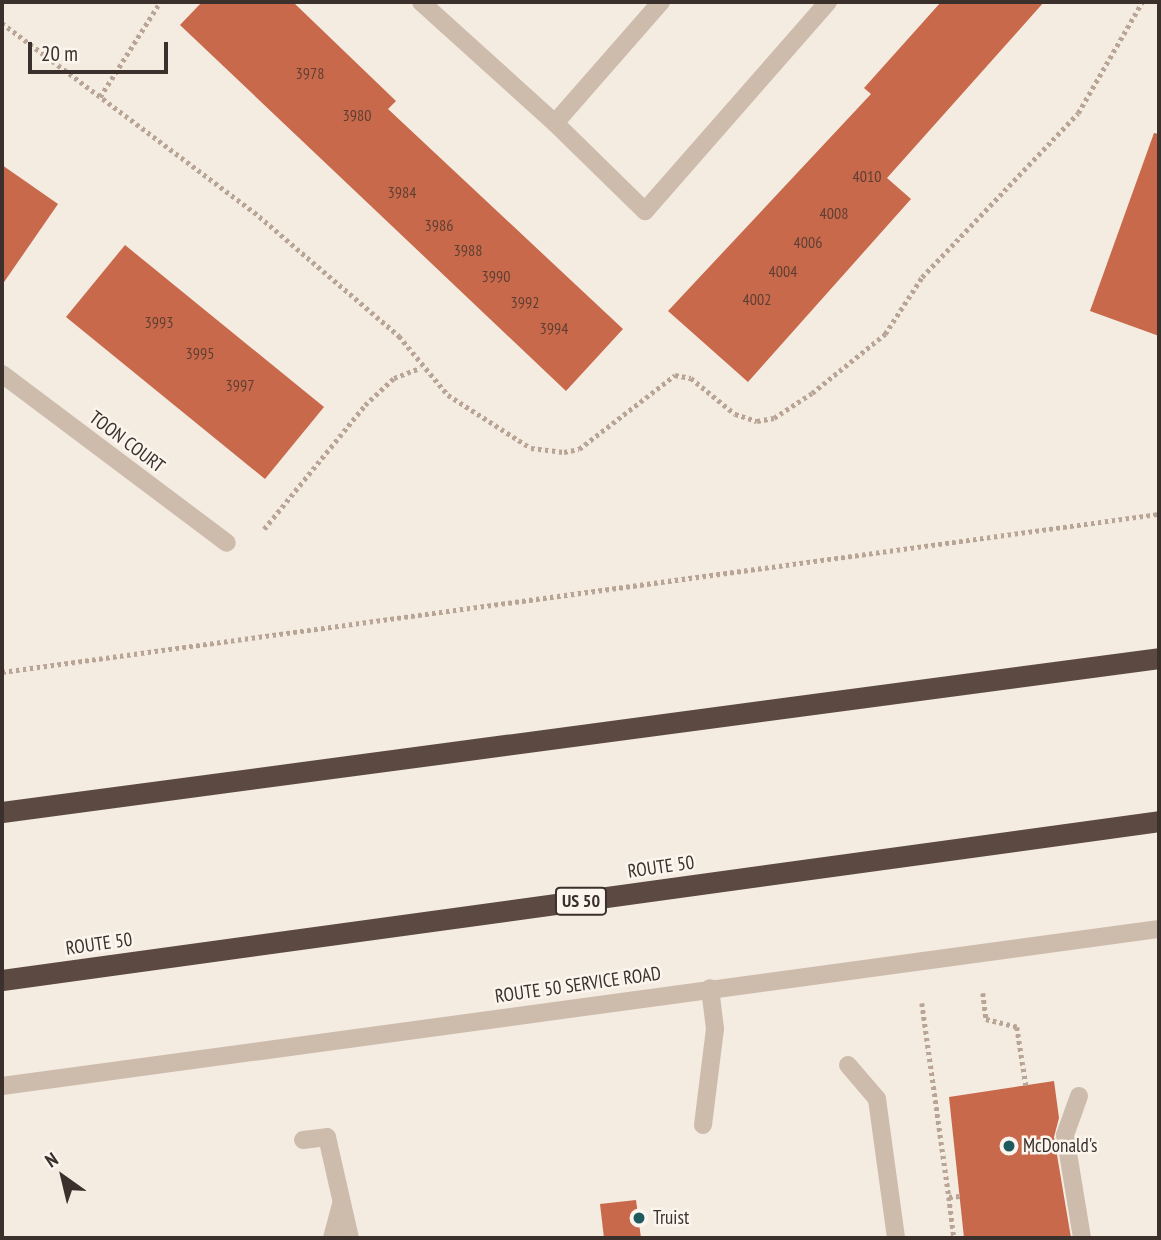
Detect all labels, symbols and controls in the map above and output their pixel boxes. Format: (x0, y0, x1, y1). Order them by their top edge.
scale bar (32, 28, 172, 72)
text: 20 m (41, 40, 78, 67)
house number: 3978 (296, 63, 324, 83)
house number: 3980 (343, 105, 371, 125)
house number: 4010 (853, 166, 881, 186)
house number: 3984 (388, 182, 416, 202)
house number: 4008 (820, 203, 848, 223)
house number: 3986 (425, 215, 453, 235)
house number: 4006 (794, 232, 822, 252)
house number: 3988 (454, 240, 482, 260)
house number: 4004 (769, 261, 797, 281)
house number: 3990 (482, 266, 510, 286)
house number: 4002 (743, 289, 771, 309)
house number: 3992 (511, 292, 539, 312)
house number: 3993 (145, 312, 173, 332)
house number: 3994 (540, 318, 568, 338)
house number: 3995 (186, 343, 214, 363)
house number: 3997 (226, 375, 254, 395)
street label: TOON COURT (85, 406, 169, 478)
street label: ROUTE 50 (626, 851, 696, 883)
road number: US 50 (555, 887, 607, 916)
street label: ROUTE 50 (64, 928, 134, 960)
street label: ROUTE 50 SERVICE ROAD (494, 962, 662, 1008)
place label: McDonald's (1023, 1135, 1098, 1157)
marker: McDonald's (1001, 1138, 1017, 1154)
north arrow (28, 1142, 98, 1212)
text: N (40, 1147, 62, 1172)
place label: Truist (653, 1207, 689, 1229)
marker: Truist (631, 1210, 647, 1226)

